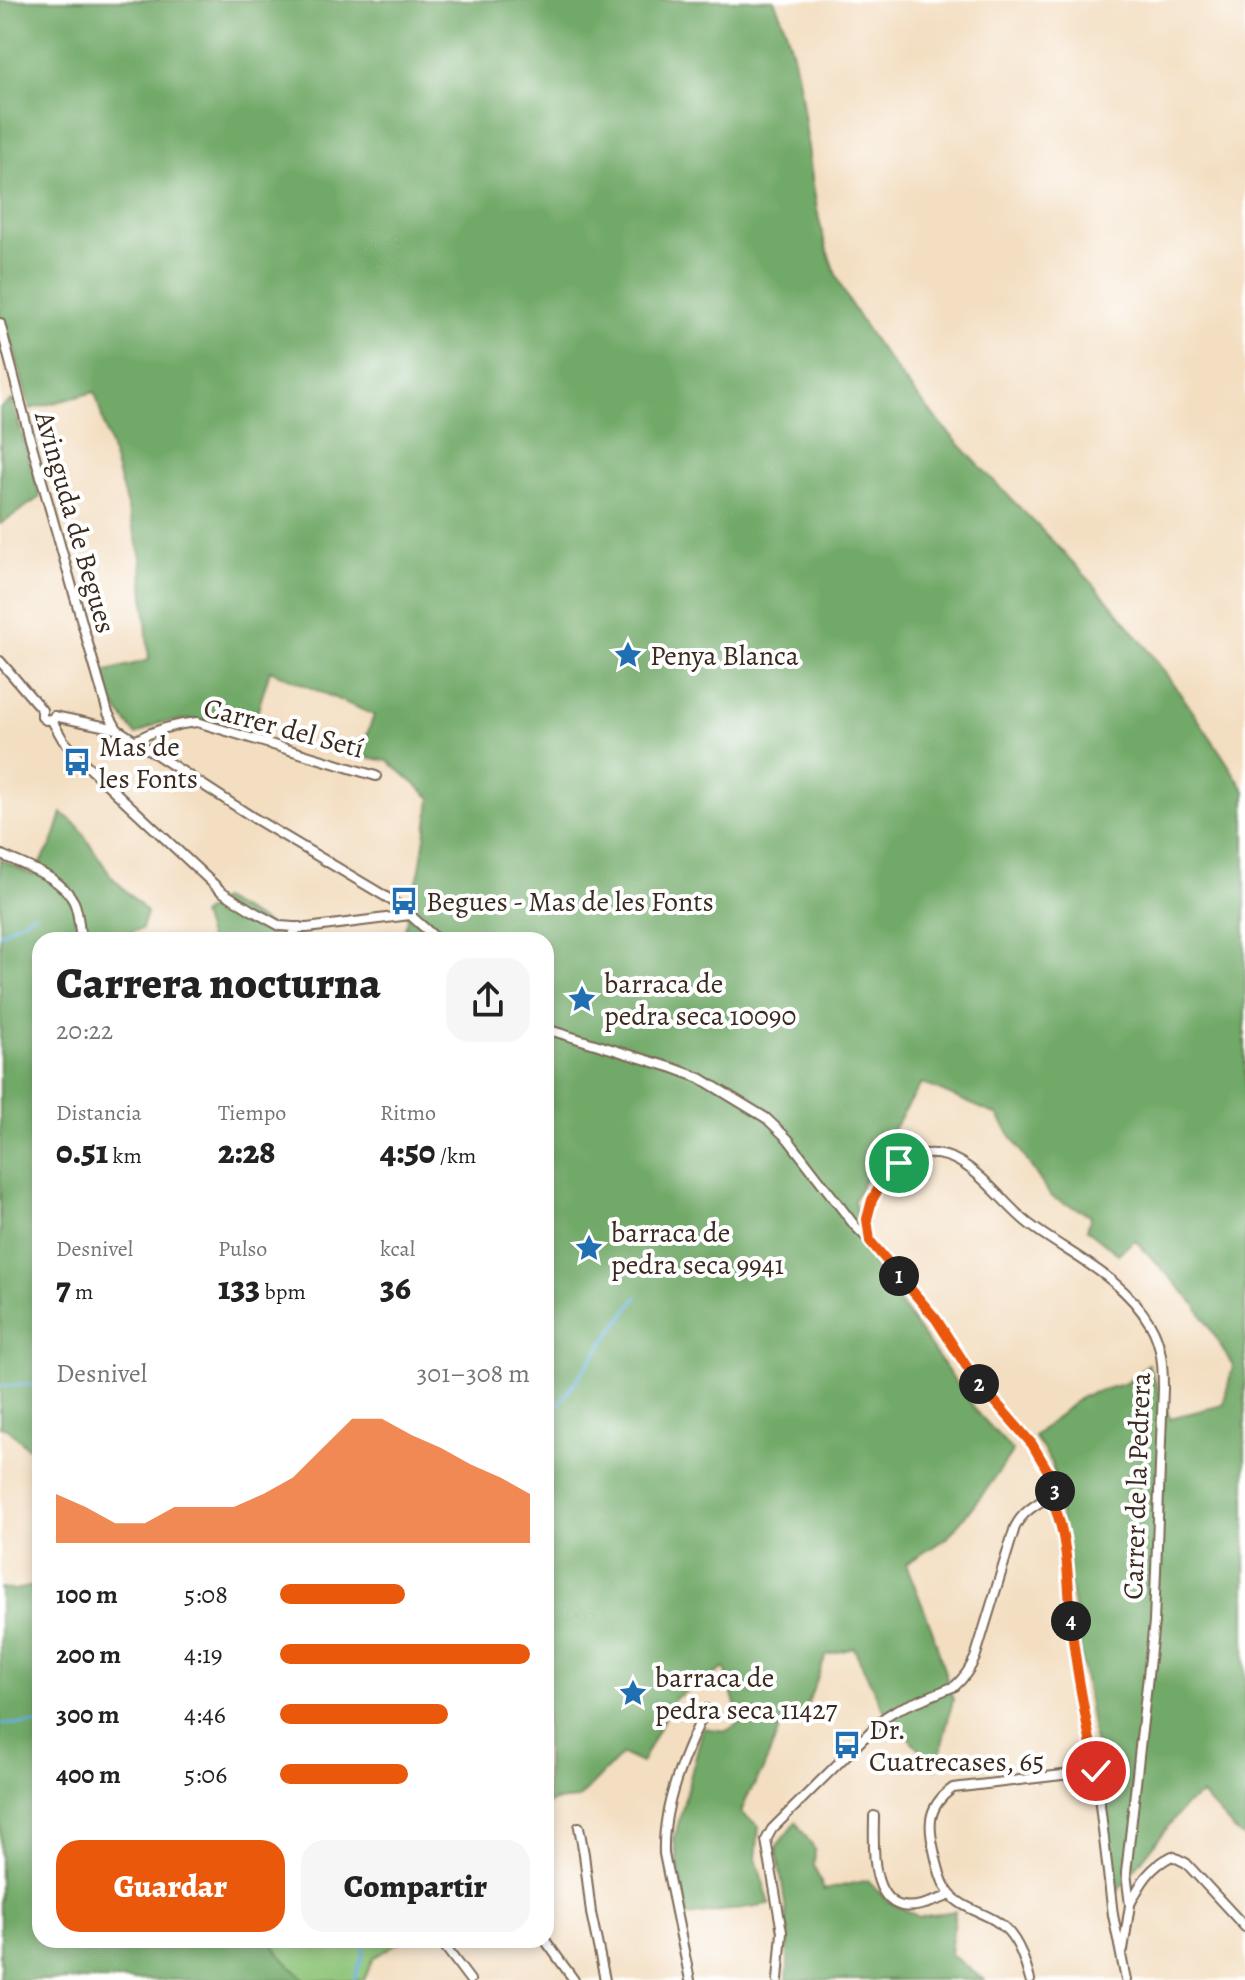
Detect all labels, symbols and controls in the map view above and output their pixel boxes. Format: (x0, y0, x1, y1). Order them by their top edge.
street label: Avinguda de Begues (25, 406, 125, 638)
place label: Penya Blanca (650, 637, 799, 675)
place icon: Penya Blanca (613, 640, 643, 670)
street label: Carrer del Setí (199, 688, 368, 768)
place label: Mas de les Fonts (99, 728, 198, 798)
bus stop icon: Mas de les Fonts (62, 747, 92, 777)
place label: Begues - Mas de les Fonts (426, 883, 714, 921)
bus stop icon: Begues - Mas de les Fonts (389, 886, 419, 916)
text: Carrera nocturna (56, 953, 381, 1013)
button: share (446, 958, 530, 1042)
place label: barraca de pedra seca 10090 (604, 965, 796, 1035)
place icon: barraca de pedra seca 10090 (567, 984, 597, 1014)
text: 20:22 (56, 1013, 113, 1048)
text: Distancia (56, 1098, 142, 1128)
text: Tiempo (218, 1098, 286, 1128)
text: Ritmo (380, 1098, 436, 1128)
text: 0.51 (56, 1128, 108, 1175)
text: 2:28 (218, 1128, 276, 1175)
text: 4:50 (380, 1128, 435, 1175)
pin (865, 1129, 933, 1197)
text: km (108, 1141, 142, 1171)
text: /km (435, 1141, 476, 1171)
icon: arrive (877, 1141, 921, 1185)
place label: barraca de pedra seca 9941 (611, 1214, 784, 1284)
place icon: barraca de pedra seca 9941 (574, 1233, 604, 1263)
text: Desnivel (56, 1234, 133, 1264)
text: Pulso (218, 1234, 267, 1264)
text: kcal (380, 1234, 415, 1264)
pin: 1 (879, 1256, 919, 1296)
text: 1 (895, 1261, 903, 1291)
text: 7 (56, 1264, 71, 1311)
text: 133 (218, 1264, 260, 1311)
text: 36 (380, 1264, 411, 1311)
text: m (71, 1277, 93, 1307)
text: bpm (260, 1277, 306, 1307)
text: Desnivel (56, 1356, 147, 1391)
text: 301–308 m (417, 1356, 530, 1391)
pin: 2 (959, 1364, 999, 1404)
text: 2 (974, 1369, 984, 1399)
street label: Carrer de la Pedrera (1114, 1372, 1160, 1600)
pin: 3 (1035, 1471, 1075, 1511)
text: 3 (1050, 1476, 1060, 1506)
text: 100 m (56, 1577, 118, 1612)
text: 5:08 (184, 1577, 228, 1612)
pin: 4 (1051, 1601, 1091, 1641)
text: 4 (1066, 1606, 1076, 1636)
text: 200 m (56, 1637, 121, 1672)
text: 4:19 (184, 1637, 223, 1672)
place label: barraca de pedra seca 11427 (655, 1659, 838, 1729)
place icon: barraca de pedra seca 11427 (618, 1678, 648, 1708)
text: 300 m (56, 1697, 120, 1732)
text: 4:46 (184, 1697, 226, 1732)
place label: Dr. Cuatrecases, 65 (869, 1711, 1044, 1781)
bus stop icon: Dr. Cuatrecases, 65 (832, 1730, 862, 1760)
pin (1062, 1737, 1130, 1805)
icon: check (1074, 1749, 1118, 1793)
text: 400 m (56, 1757, 121, 1792)
text: 5:06 (184, 1757, 227, 1792)
button: Guardar (56, 1840, 285, 1932)
button: Compartir (301, 1840, 530, 1932)

